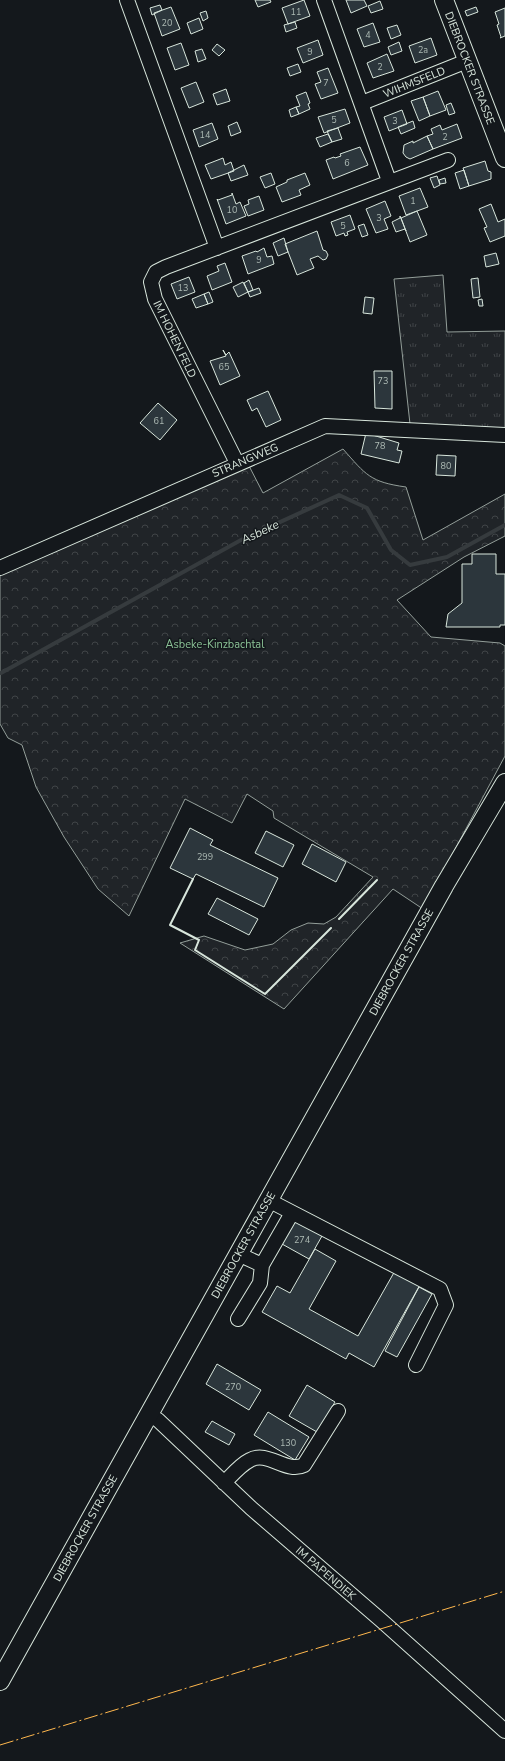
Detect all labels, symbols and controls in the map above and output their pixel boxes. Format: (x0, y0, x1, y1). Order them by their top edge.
house number: 11 (291, 6, 301, 18)
street label: DIEBROCKER STRASSE (441, 10, 498, 127)
house number: 20 (162, 17, 172, 29)
house number: 4 (365, 29, 371, 41)
house number: 2a (418, 44, 428, 56)
house number: 9 (307, 46, 313, 58)
house number: 2 (377, 61, 383, 73)
street label: WIHMSFELD (381, 63, 448, 102)
house number: 7 (323, 77, 329, 89)
house number: 5 (331, 114, 337, 126)
house number: 3 (392, 115, 398, 127)
house number: 14 (200, 129, 211, 141)
house number: 2 (442, 131, 448, 143)
house number: 6 (344, 157, 350, 169)
house number: 1 (410, 195, 416, 207)
house number: 10 (227, 204, 237, 216)
house number: 3 (376, 212, 382, 224)
house number: 5 (340, 220, 346, 232)
house number: 9 (256, 254, 262, 266)
house number: 13 (178, 282, 188, 294)
street label: IM HOHEN FELD (149, 298, 200, 380)
house number: 65 (219, 361, 229, 373)
house number: 73 (378, 375, 388, 387)
house number: 61 (154, 415, 164, 427)
street label: STRANGWEG (210, 440, 281, 481)
house number: 78 (375, 440, 385, 452)
house number: 80 (441, 460, 451, 472)
water label: Asbeke (238, 516, 282, 548)
park label: Asbeke-Kinzbachtal (166, 637, 265, 652)
house number: 299 (197, 851, 213, 863)
street label: DIEBROCKER STRASSE (366, 906, 437, 1018)
street label: DIEBROCKER STRASSE (208, 1189, 279, 1301)
house number: 274 (294, 1234, 311, 1246)
house number: 270 (225, 1381, 241, 1393)
house number: 130 (280, 1437, 296, 1449)
street label: DIEBROCKER STRASSE (50, 1472, 121, 1584)
street label: IM PAPENDIEK (292, 1543, 360, 1604)

